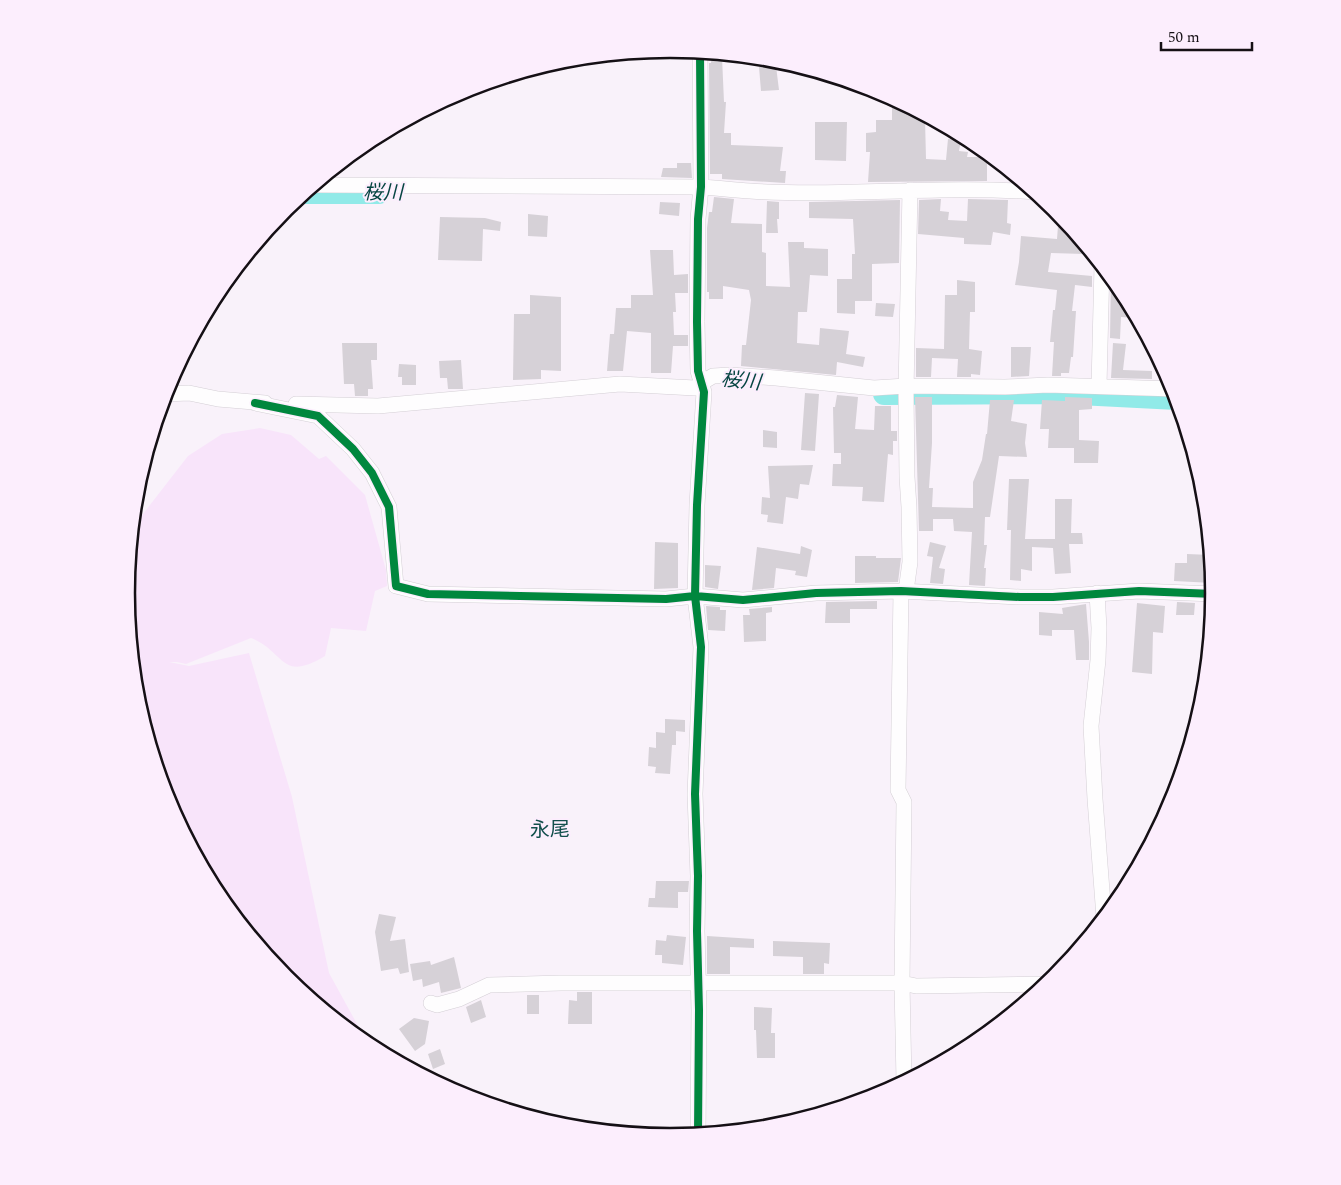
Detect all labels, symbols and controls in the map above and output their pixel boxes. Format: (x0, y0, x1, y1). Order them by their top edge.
scale bar (1161, 20, 1252, 52)
text: 50 m (1168, 26, 1200, 49)
water label: 桜川 (363, 178, 405, 208)
water label: 桜川 (720, 364, 764, 398)
district label: 永尾 (530, 815, 570, 845)

